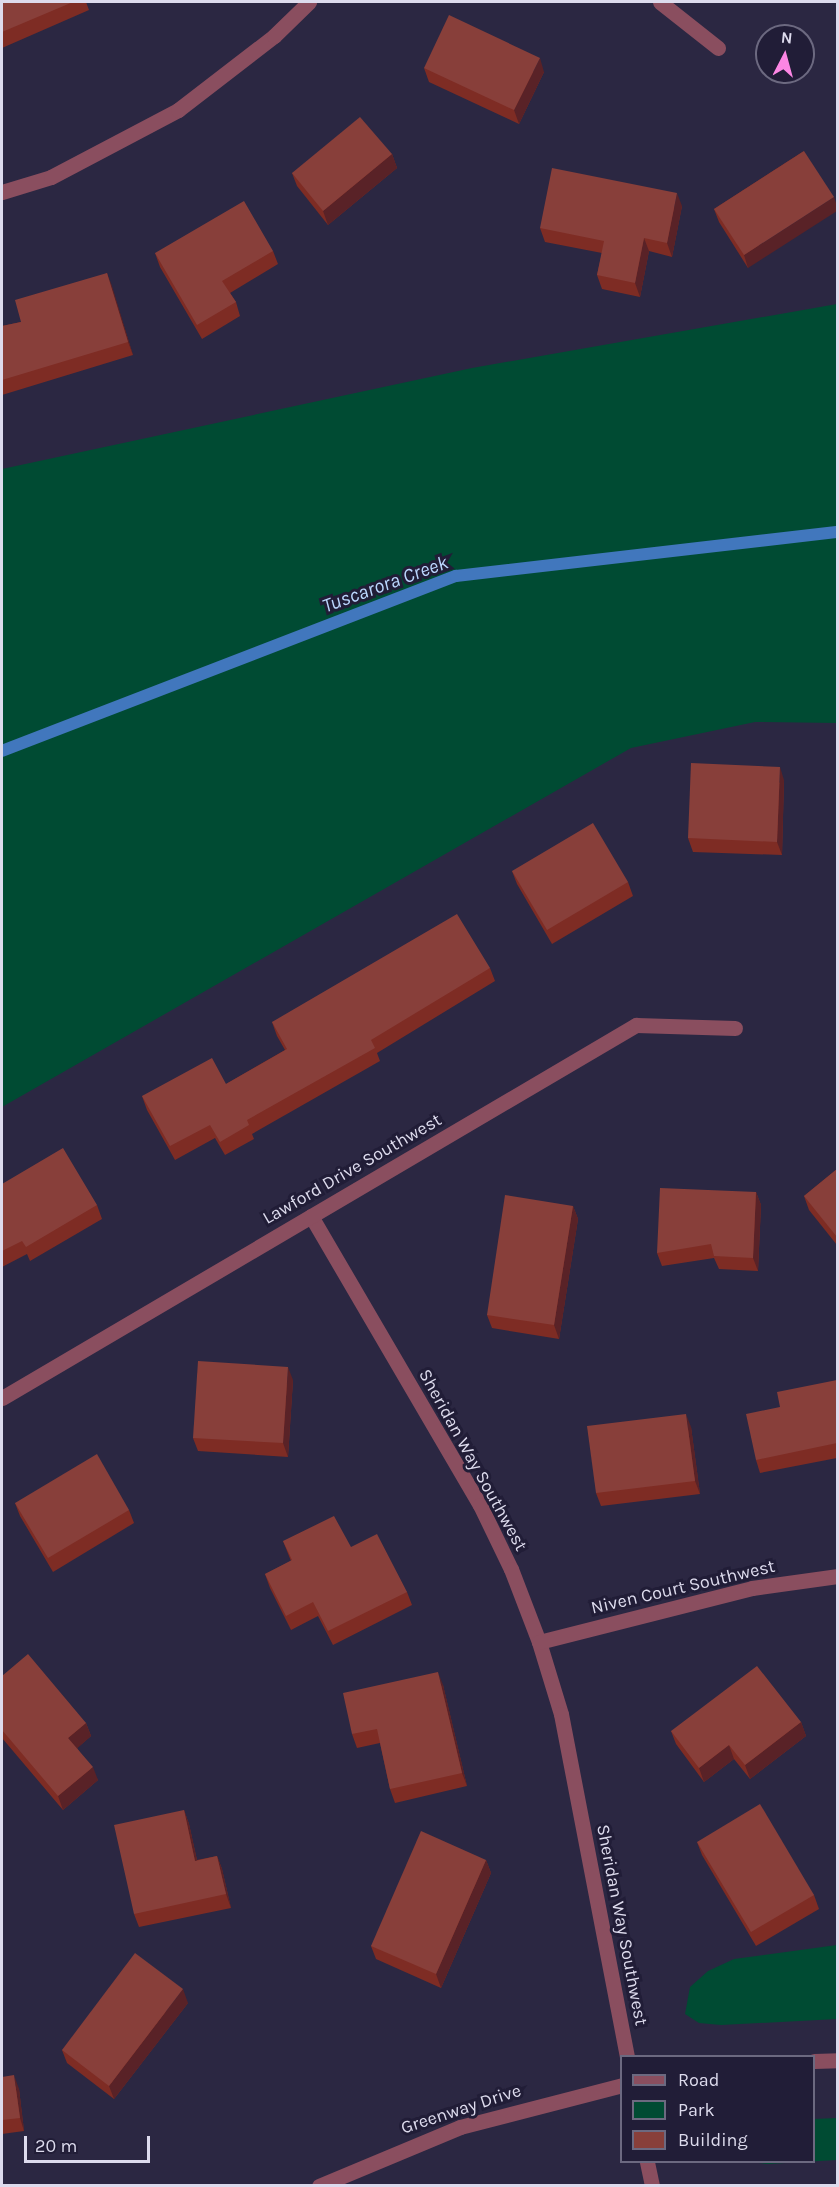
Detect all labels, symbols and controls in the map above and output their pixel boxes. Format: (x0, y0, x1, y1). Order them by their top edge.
north arrow (755, 24, 815, 84)
text: N (780, 28, 793, 48)
water label: Tuscarora Creek (319, 550, 451, 618)
street label: Lawford Drive Southwest (259, 1109, 445, 1229)
street label: Sheridan Way Southwest (414, 1365, 532, 1555)
street label: Niven Court Southwest (589, 1555, 777, 1619)
street label: Sheridan Way Southwest (592, 1823, 652, 2027)
legend (620, 2055, 815, 2163)
text: Road (678, 2069, 719, 2091)
street label: Greenway Drive (398, 2079, 524, 2139)
text: Park (678, 2099, 715, 2121)
scale bar (27, 2124, 153, 2162)
text: Building (678, 2129, 748, 2151)
text: 20 m (35, 2135, 77, 2157)

